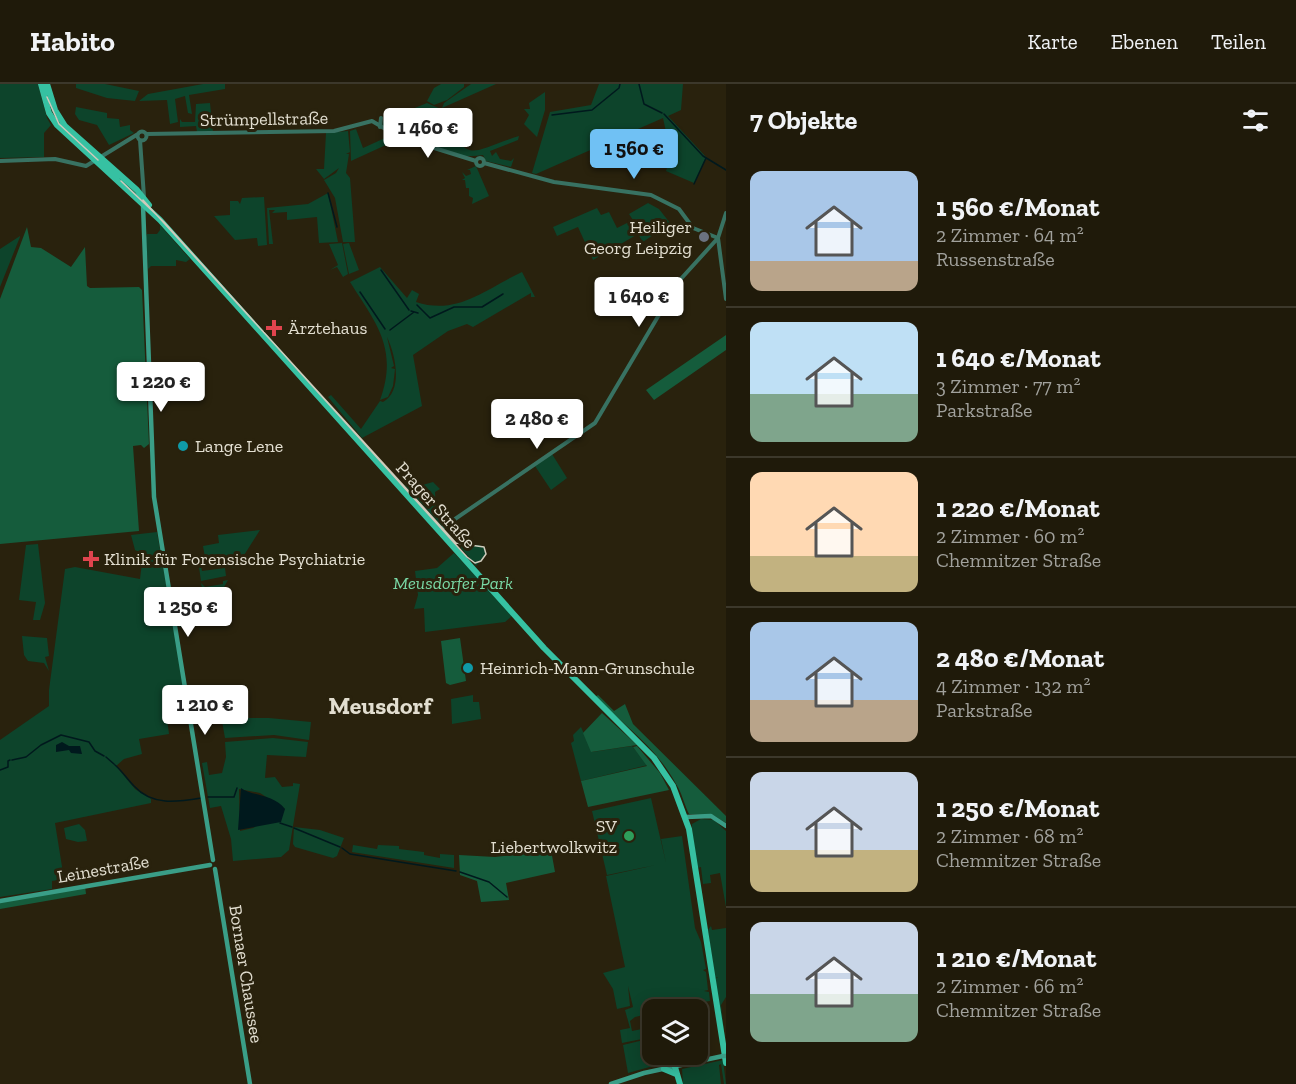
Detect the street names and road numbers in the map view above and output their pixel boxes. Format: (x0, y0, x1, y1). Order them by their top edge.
street label: Strümpellstraße (200, 107, 328, 131)
street label: Prager Straße (391, 457, 481, 553)
street label: Leinestraße (55, 850, 151, 888)
street label: Bornaer Chaussee (224, 903, 268, 1045)

